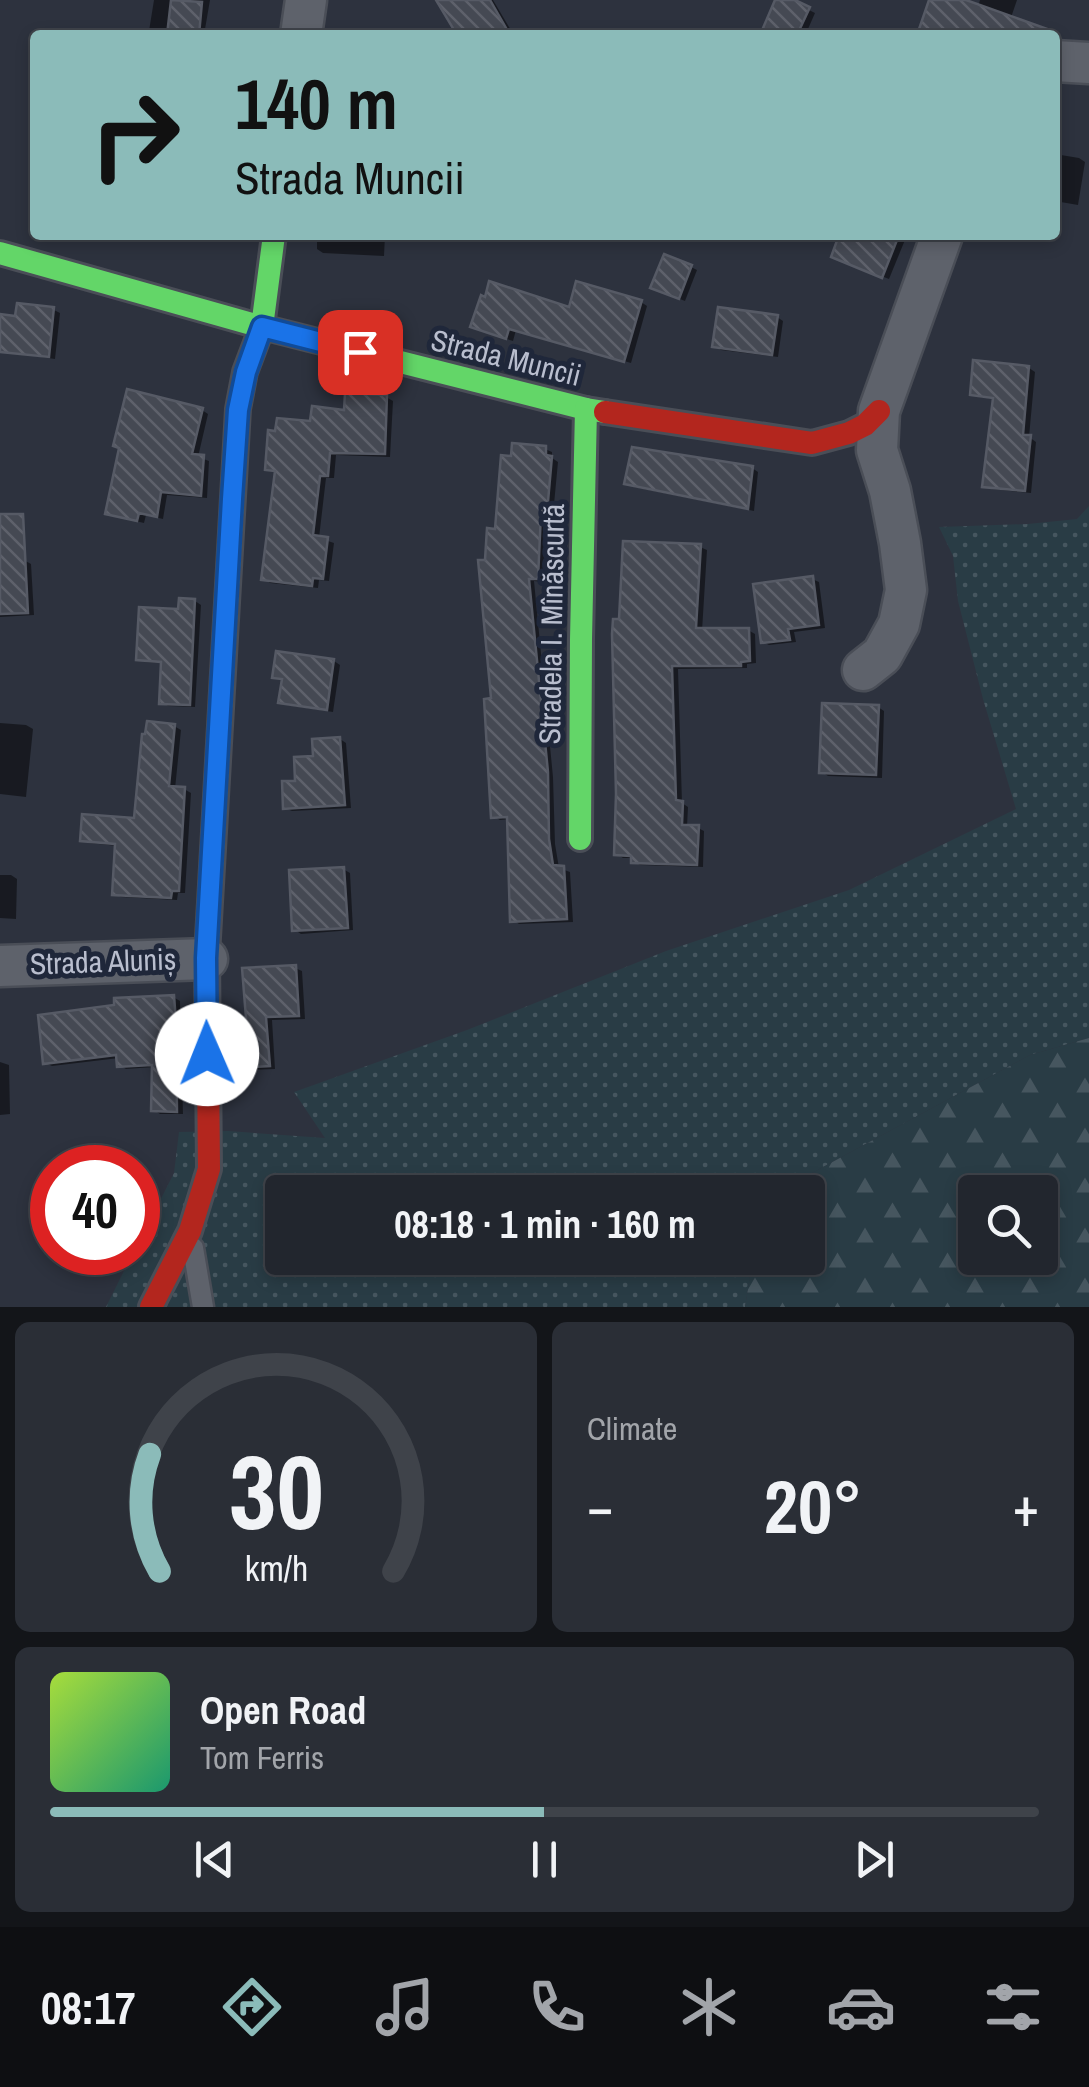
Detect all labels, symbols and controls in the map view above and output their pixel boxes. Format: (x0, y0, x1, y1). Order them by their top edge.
text: 140 m (235, 57, 398, 151)
icon: right (70, 70, 200, 200)
text: Strada Muncii (235, 147, 465, 208)
pin (318, 310, 403, 395)
street label: Strada Muncii (427, 319, 585, 395)
icon: arrive (333, 325, 388, 380)
street label: Stradela I. Mînăscurtă (529, 503, 573, 745)
street label: Strada Aluniș (29, 938, 177, 984)
position arrow (155, 1002, 259, 1106)
speed limit sign: 40 (30, 1145, 160, 1275)
map controls (958, 1175, 1058, 1275)
button: search (958, 1175, 1058, 1275)
text: 08:18 · 1 min · 160 m (394, 1199, 696, 1250)
text: Climate (587, 1407, 677, 1450)
text: 30 (229, 1421, 323, 1561)
text: 20° (764, 1455, 862, 1556)
text: − (587, 1469, 613, 1543)
text: + (1013, 1469, 1039, 1543)
text: km/h (244, 1544, 308, 1592)
text: Open Road (200, 1685, 366, 1736)
text: Tom Ferris (200, 1736, 324, 1779)
icon: previous (187, 1832, 242, 1887)
icon: pause (517, 1832, 572, 1887)
icon: next (847, 1832, 902, 1887)
icon: directions (217, 1972, 287, 2042)
icon: music (370, 1972, 440, 2042)
icon: phone (522, 1972, 592, 2042)
icon: climate (674, 1972, 744, 2042)
icon: car (826, 1972, 896, 2042)
icon: filters (978, 1972, 1048, 2042)
text: 08:17 (41, 1977, 135, 2038)

